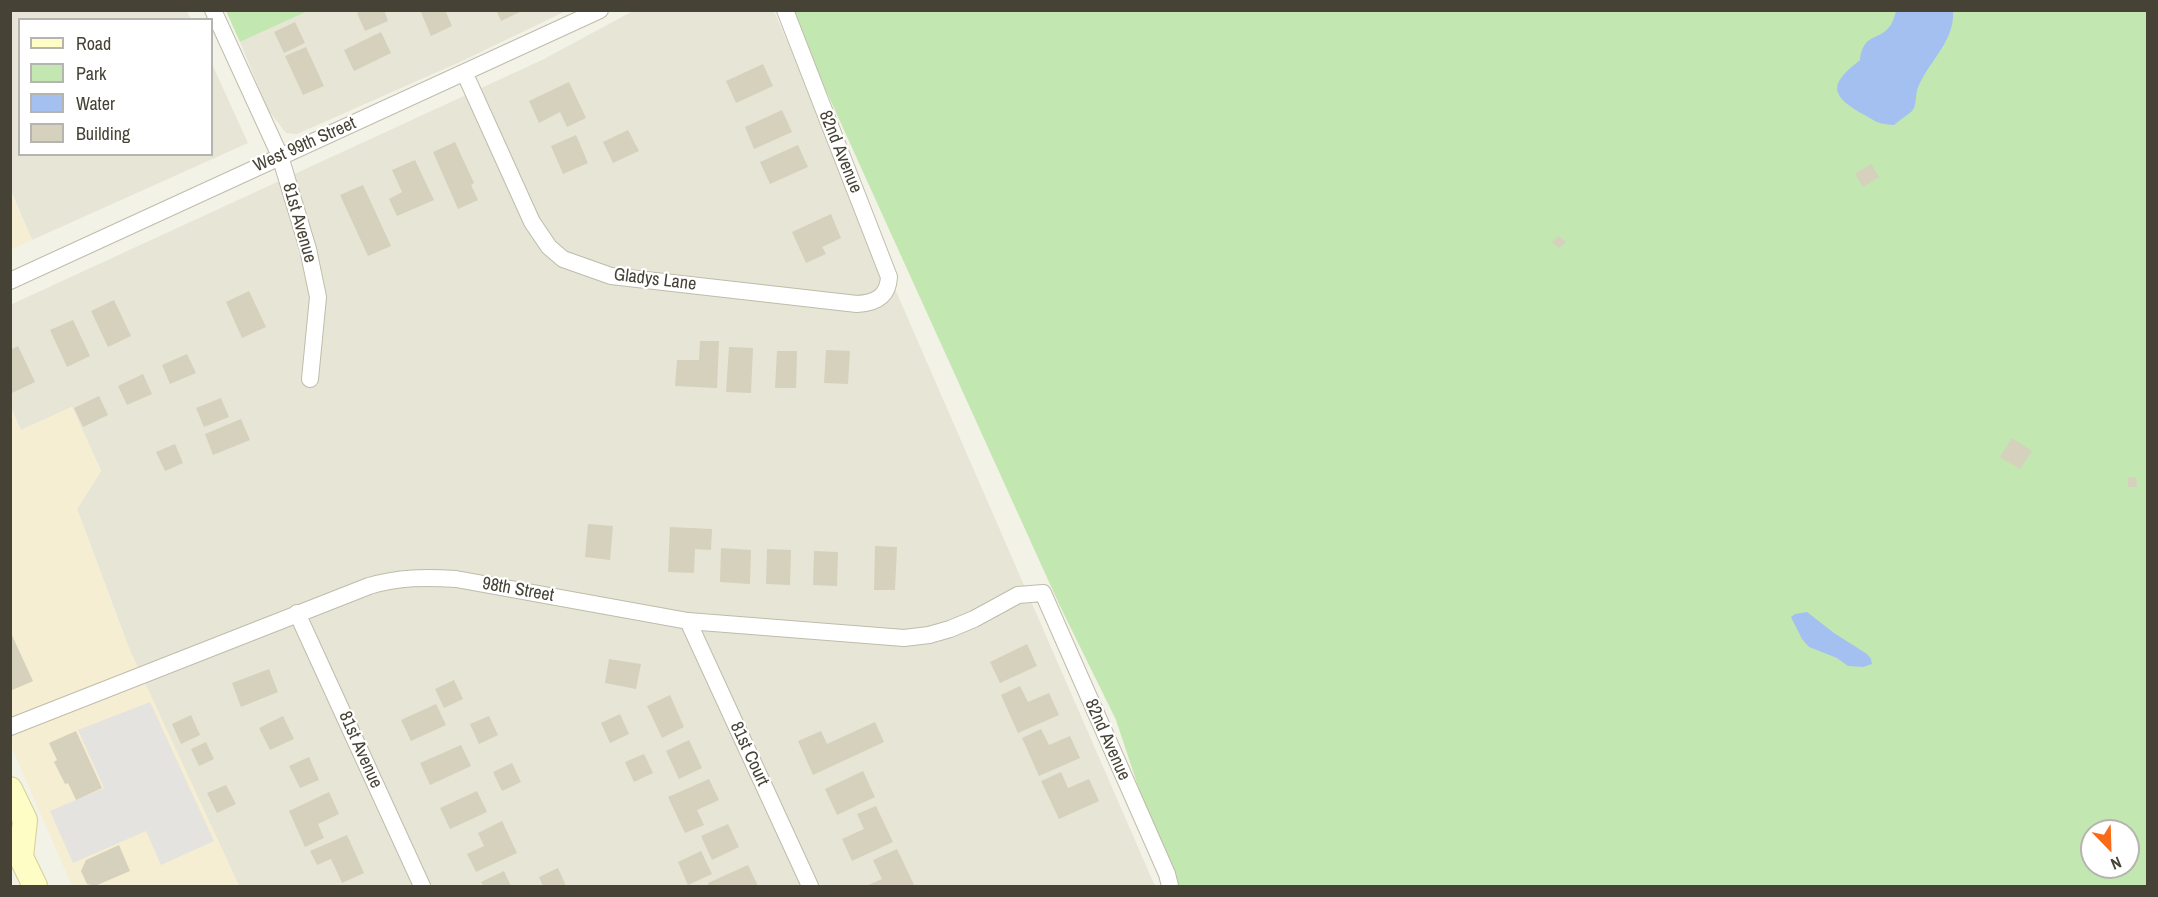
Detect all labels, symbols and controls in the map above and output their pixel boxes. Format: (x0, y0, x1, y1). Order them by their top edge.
legend (18, 18, 213, 156)
text: Road (76, 31, 111, 56)
text: Park (76, 61, 106, 86)
text: Water (76, 91, 115, 116)
street label: 82nd Avenue (814, 108, 866, 196)
street label: West 99th Street (251, 113, 359, 177)
text: Building (76, 121, 130, 146)
street label: 81st Avenue (277, 181, 321, 265)
street label: Gladys Lane (613, 264, 697, 296)
street label: 98th Street (481, 573, 555, 607)
street label: 82nd Avenue (1079, 696, 1135, 784)
street label: 81st Avenue (333, 708, 387, 792)
street label: 81st Court (725, 719, 773, 789)
north arrow (2080, 819, 2140, 879)
text: N (2108, 852, 2125, 876)

